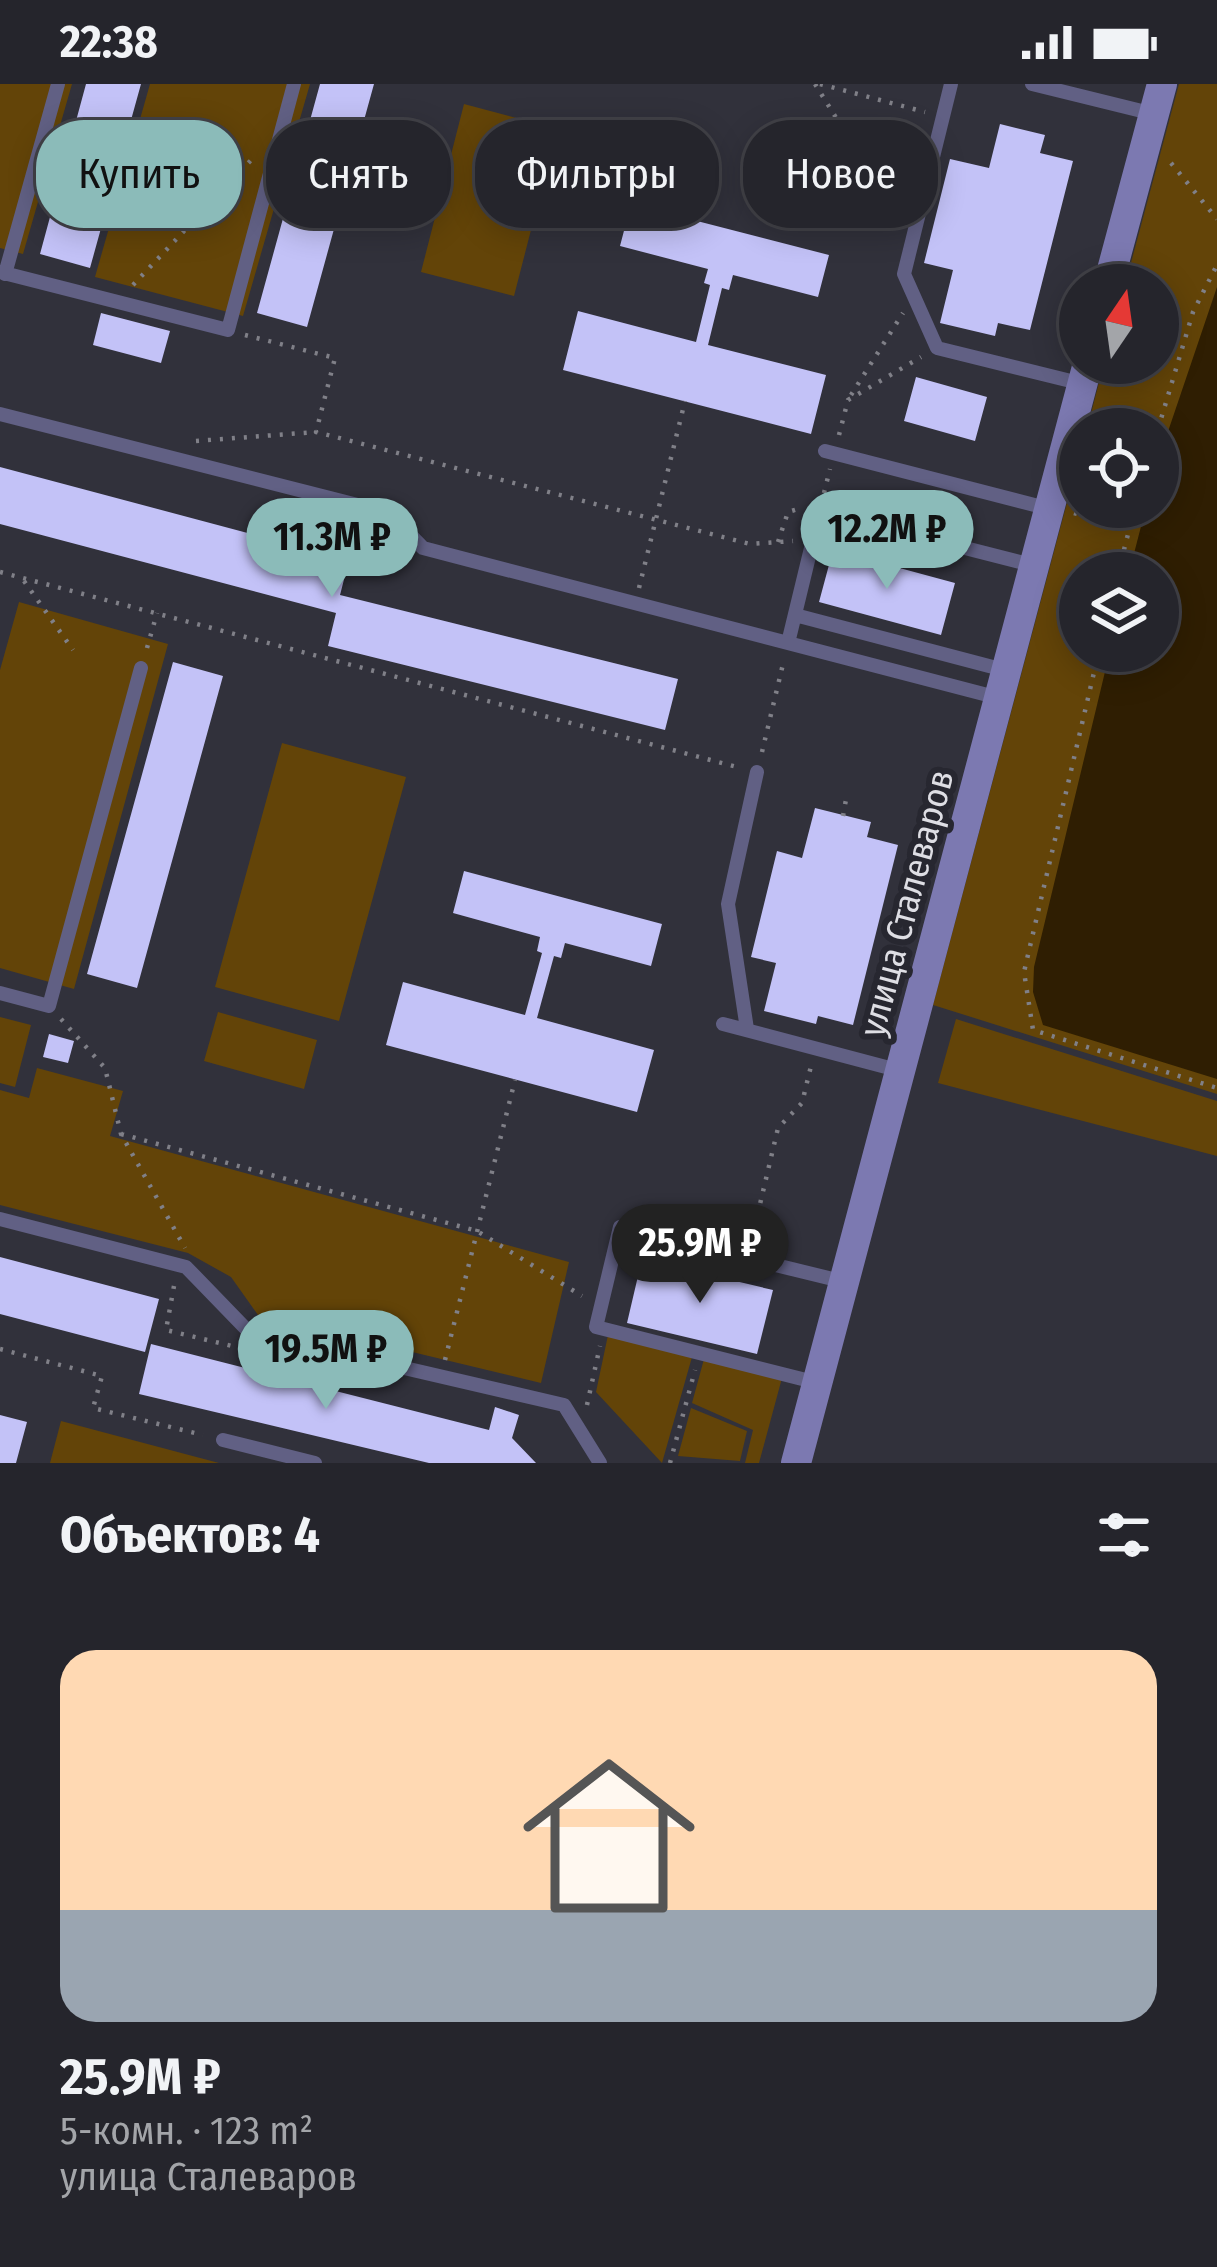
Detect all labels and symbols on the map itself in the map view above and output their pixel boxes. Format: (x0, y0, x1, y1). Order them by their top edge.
north arrow (1059, 264, 1179, 384)
pin: 12.2M ₽ (776, 490, 998, 592)
pin: 11.3M ₽ (221, 498, 443, 600)
street label: улица Сталеваров (850, 765, 964, 1041)
pin: 25.9M ₽ (589, 1204, 811, 1306)
pin: 19.5M ₽ (215, 1310, 437, 1412)

